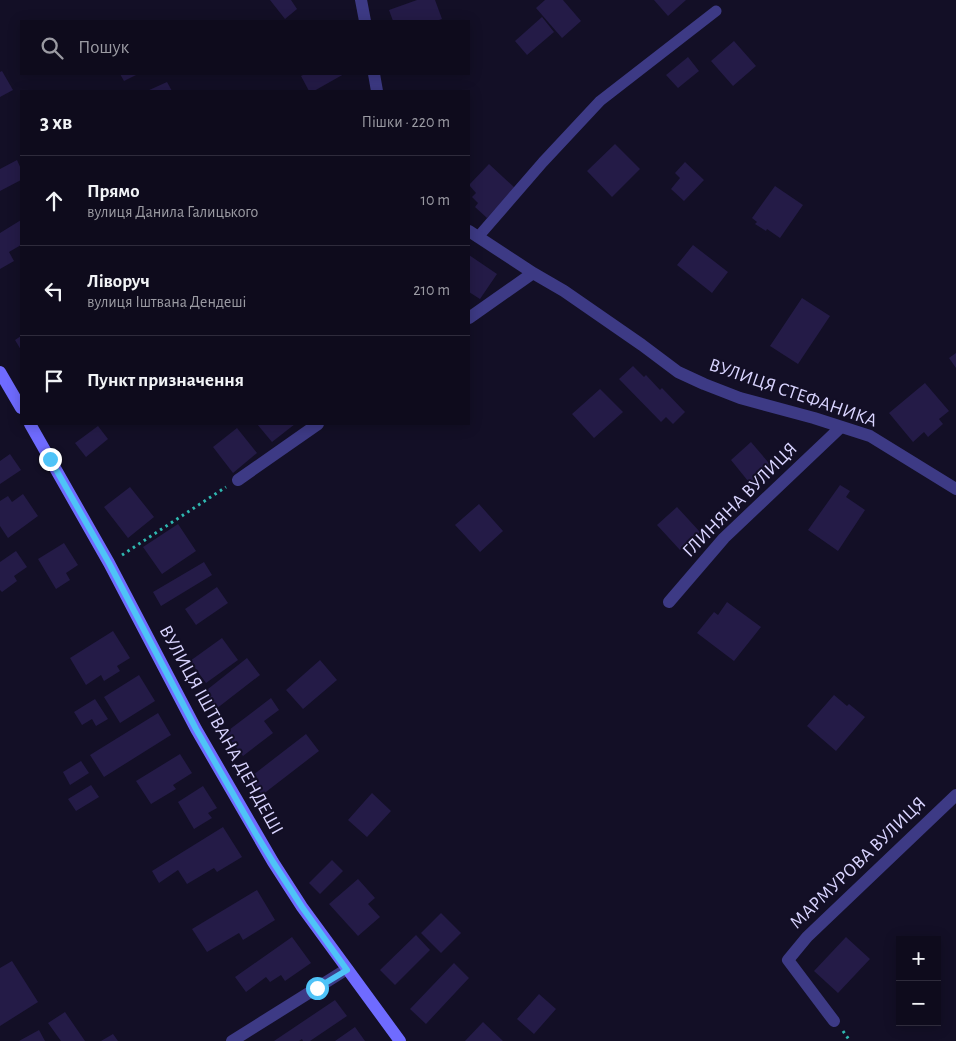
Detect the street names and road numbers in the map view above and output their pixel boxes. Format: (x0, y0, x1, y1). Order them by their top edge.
street label: ВУЛИЦЯ СТЕФАНИКА (706, 355, 880, 431)
street label: ГЛИНЯНА ВУЛИЦЯ (679, 439, 801, 561)
street label: ВУЛИЦЯ ІШТВАНА ДЕНДЕШІ (156, 622, 286, 838)
street label: МАРМУРОВА ВУЛИЦЯ (786, 793, 930, 933)

